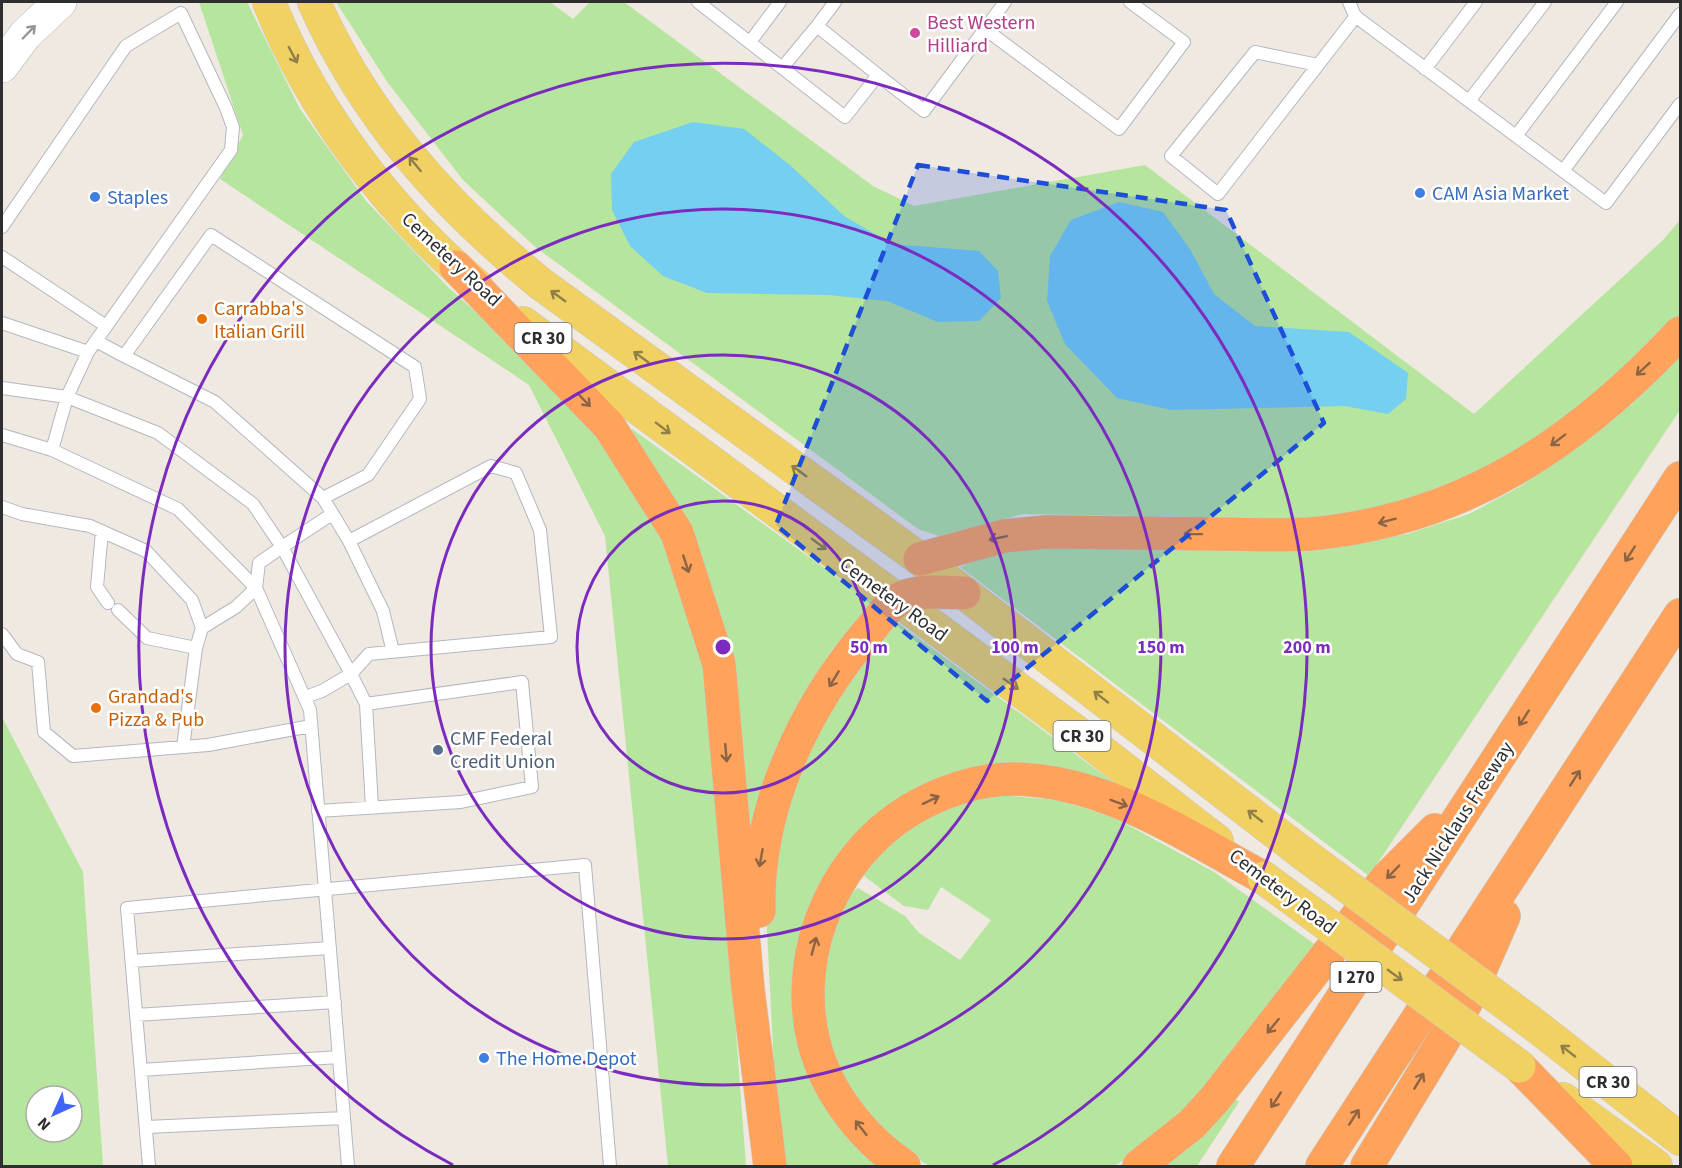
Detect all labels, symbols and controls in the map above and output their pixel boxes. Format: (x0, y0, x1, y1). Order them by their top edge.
place label: Best Western Hilliard (927, 9, 1035, 60)
one-way arrow (21, 25, 35, 40)
marker: Best Western Hilliard (908, 26, 922, 40)
one-way arrow (288, 45, 299, 63)
one-way arrow (409, 157, 422, 173)
place label: CAM Asia Market (1432, 180, 1569, 208)
place label: Staples (107, 184, 168, 212)
marker: CAM Asia Market (1413, 186, 1427, 200)
marker: Staples (88, 190, 102, 204)
street label: Cemetery Road (395, 206, 508, 314)
one-way arrow (551, 290, 567, 303)
place label: Carrabba's Italian Grill (214, 295, 305, 346)
marker: Carrabba's Italian Grill (195, 312, 209, 326)
road number: CR 30 (514, 323, 572, 353)
one-way arrow (634, 351, 650, 363)
one-way arrow (1636, 362, 1651, 376)
one-way arrow (577, 392, 592, 407)
one-way arrow (654, 421, 670, 434)
one-way arrow (1551, 434, 1567, 447)
one-way arrow (791, 465, 807, 478)
one-way arrow (1378, 516, 1397, 527)
one-way arrow (1183, 528, 1203, 540)
one-way arrow (989, 533, 1009, 544)
one-way arrow (811, 537, 827, 550)
one-way arrow (1624, 546, 1637, 563)
street label: Cemetery Road (834, 551, 953, 649)
one-way arrow (682, 554, 693, 573)
text: 50 m (850, 635, 888, 660)
text: 100 m (991, 635, 1039, 660)
text: 150 m (1137, 635, 1185, 660)
text: 200 m (1283, 635, 1331, 660)
centre of rings (713, 637, 733, 657)
one-way arrow (828, 670, 840, 687)
one-way arrow (1003, 678, 1019, 690)
place label: Grandad's Pizza & Pub (108, 683, 204, 734)
one-way arrow (1093, 690, 1109, 703)
marker: Grandad's Pizza & Pub (89, 701, 103, 715)
one-way arrow (1518, 709, 1530, 726)
road number: CR 30 (1054, 721, 1110, 751)
place label: CMF Federal Credit Union (450, 725, 555, 776)
street label: Jack Nicklaus Freeway (1395, 736, 1521, 909)
marker: CMF Federal Credit Union (431, 743, 445, 757)
one-way arrow (721, 743, 732, 763)
one-way arrow (1569, 770, 1581, 787)
one-way arrow (921, 793, 939, 805)
one-way arrow (1109, 798, 1128, 809)
one-way arrow (1247, 810, 1263, 823)
street label: Cemetery Road (1223, 842, 1342, 941)
one-way arrow (755, 847, 766, 867)
one-way arrow (1385, 865, 1400, 880)
one-way arrow (808, 937, 820, 956)
road number: I 270 (1330, 962, 1382, 992)
one-way arrow (1387, 968, 1403, 981)
one-way arrow (1267, 1018, 1280, 1034)
one-way arrow (1560, 1044, 1576, 1057)
place label: The Home Depot (496, 1045, 637, 1073)
marker: The Home Depot (477, 1051, 491, 1065)
road number: CR 30 (1580, 1067, 1636, 1097)
one-way arrow (1413, 1072, 1426, 1089)
north arrow (24, 1084, 84, 1144)
one-way arrow (1270, 1091, 1282, 1108)
one-way arrow (1348, 1109, 1361, 1126)
text: N (33, 1112, 56, 1135)
one-way arrow (854, 1120, 867, 1136)

